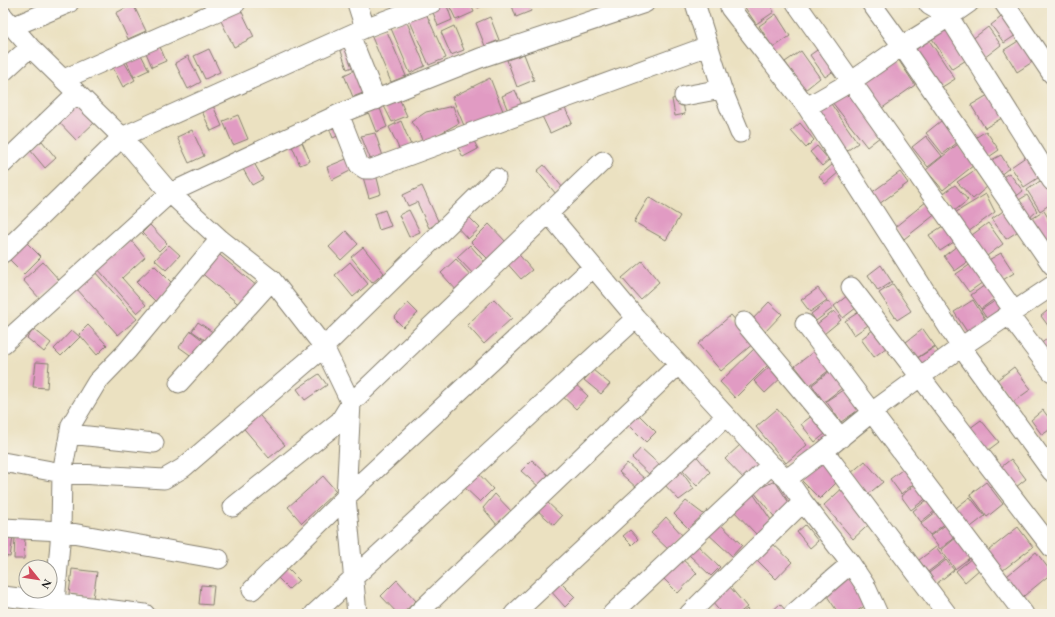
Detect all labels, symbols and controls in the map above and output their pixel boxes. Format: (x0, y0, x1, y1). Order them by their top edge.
north arrow (18, 559, 58, 599)
text: N (38, 577, 55, 591)

